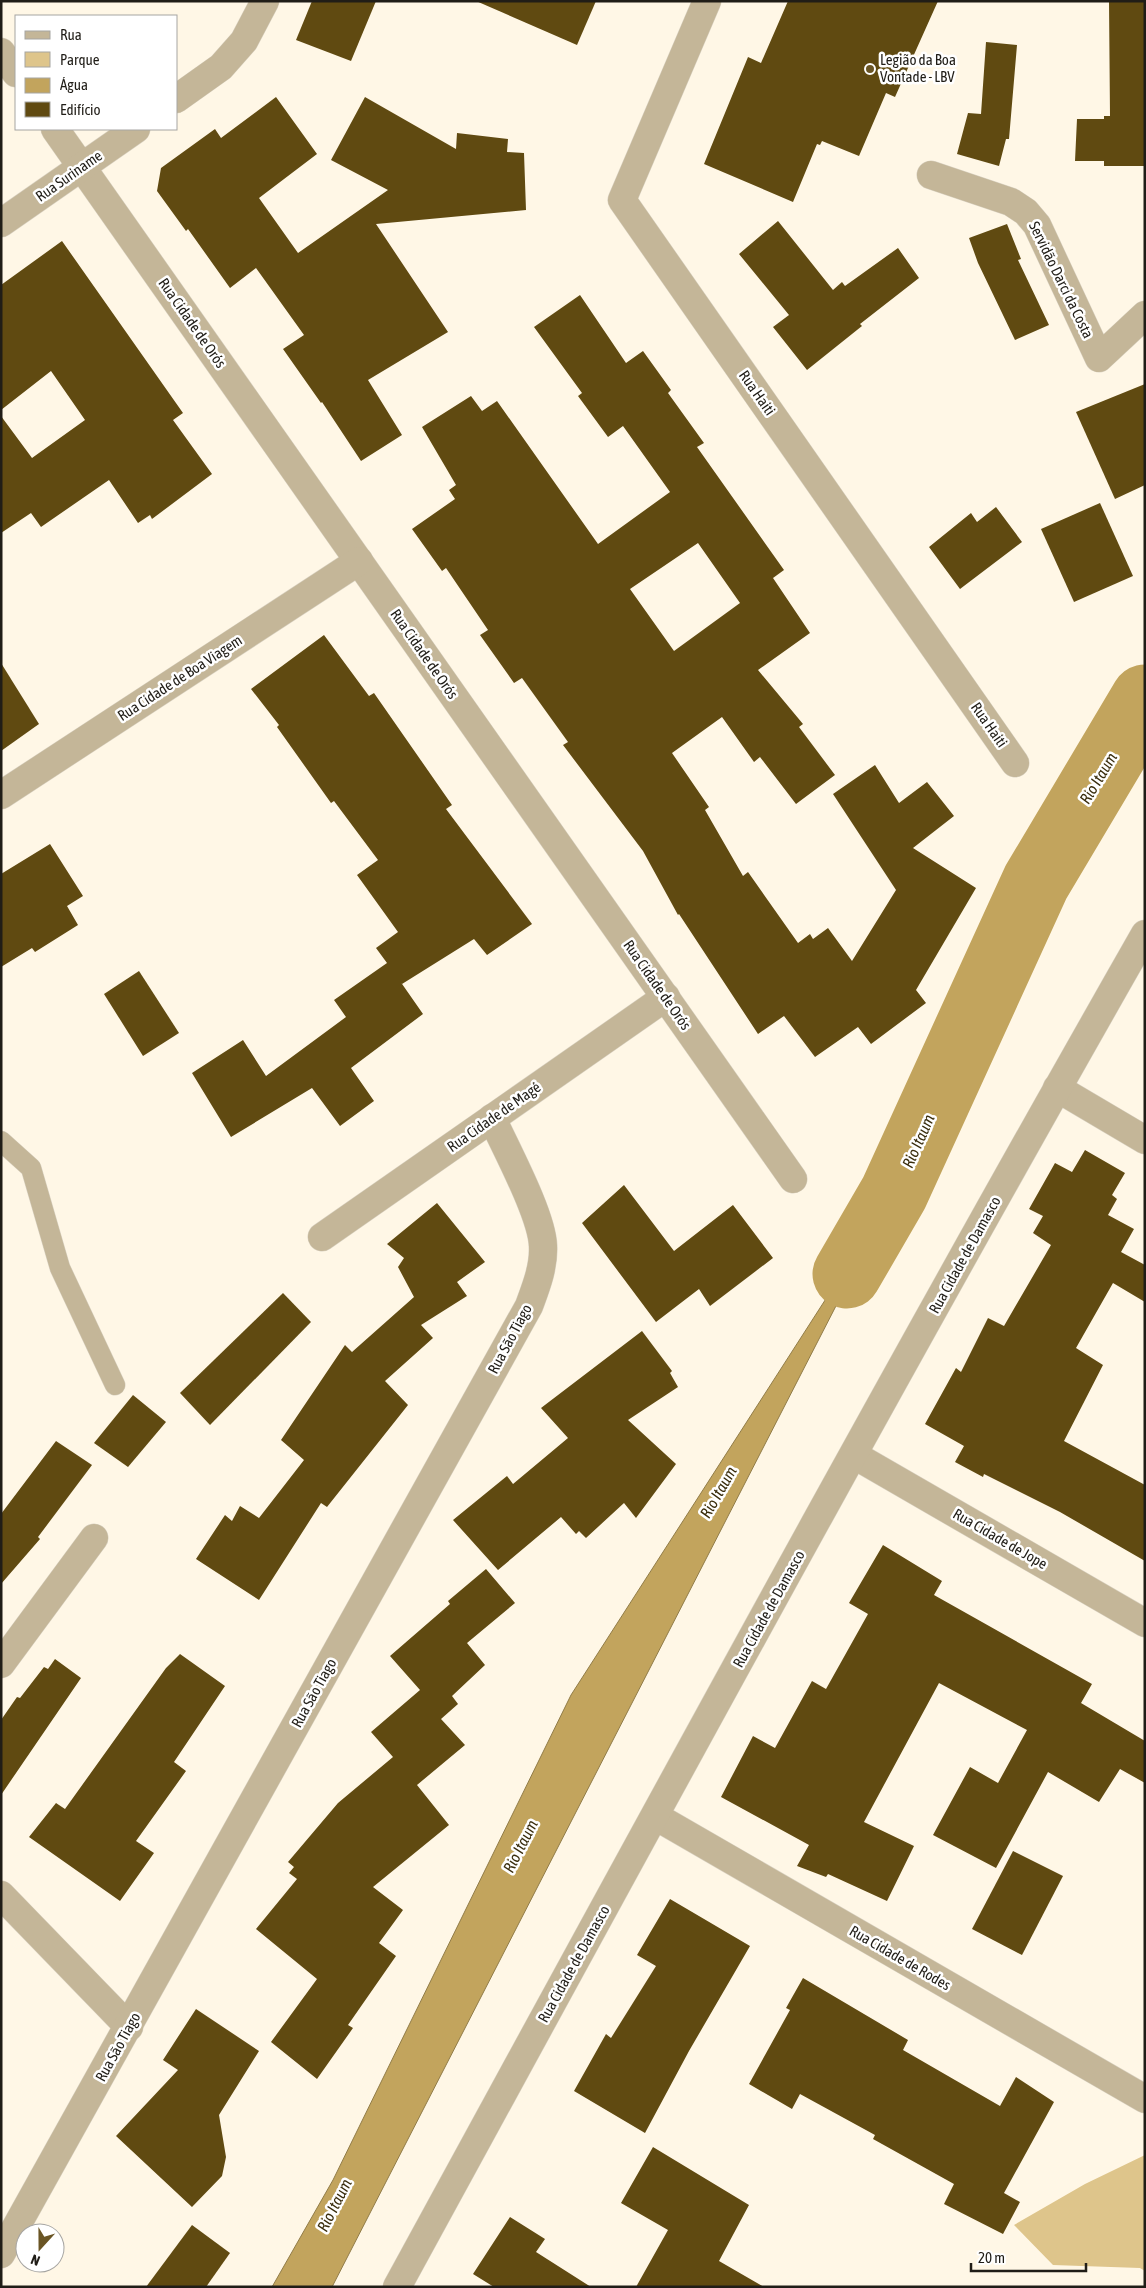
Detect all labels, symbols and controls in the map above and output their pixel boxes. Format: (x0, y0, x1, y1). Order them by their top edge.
legend (15, 15, 178, 130)
text: Rua (60, 26, 82, 43)
text: Parque (60, 51, 100, 68)
place label: Legião da Boa Vontade - LBV (880, 51, 956, 85)
marker: Legião da Boa Vontade - LBV (864, 63, 876, 75)
text: Água (60, 76, 88, 93)
text: Edifício (60, 101, 101, 118)
street label: Rua Suriname (32, 146, 105, 205)
street label: Servidão Darci da Costa (1026, 219, 1097, 341)
street label: Rua Cidade de Orós (155, 275, 230, 371)
street label: Rua Haiti (736, 367, 779, 418)
street label: Rua Cidade de Orós (387, 606, 462, 702)
street label: Rua Cidade de Boa Viagem (114, 631, 245, 724)
street label: Rua Haiti (968, 699, 1011, 750)
water label: Rio Itaum (1076, 749, 1121, 807)
street label: Rua Cidade de Orós (620, 937, 695, 1033)
street label: Rua Cidade de Magé (444, 1078, 544, 1155)
water label: Rio Itaum (898, 1111, 938, 1171)
street label: Rua Cidade de Damasco (925, 1193, 1004, 1316)
street label: Rua São Tiago (484, 1301, 535, 1376)
water label: Rio Itaum (696, 1463, 740, 1521)
street label: Rua Cidade de Jope (950, 1505, 1050, 1572)
street label: Rua Cidade de Damasco (729, 1547, 808, 1670)
street label: Rua São Tiago (288, 1655, 339, 1730)
water label: Rio Itaum (499, 1816, 541, 1875)
street label: Rua Cidade de Damasco (534, 1902, 613, 2025)
street label: Rua Cidade de Rodes (847, 1922, 954, 1993)
street label: Rua São Tiago (92, 2009, 143, 2084)
water label: Rio Itaum (313, 2175, 355, 2234)
north arrow (15, 2223, 65, 2273)
scale bar (971, 2240, 1086, 2272)
text: 20 m (978, 2249, 1005, 2266)
text: N (29, 2251, 42, 2269)

